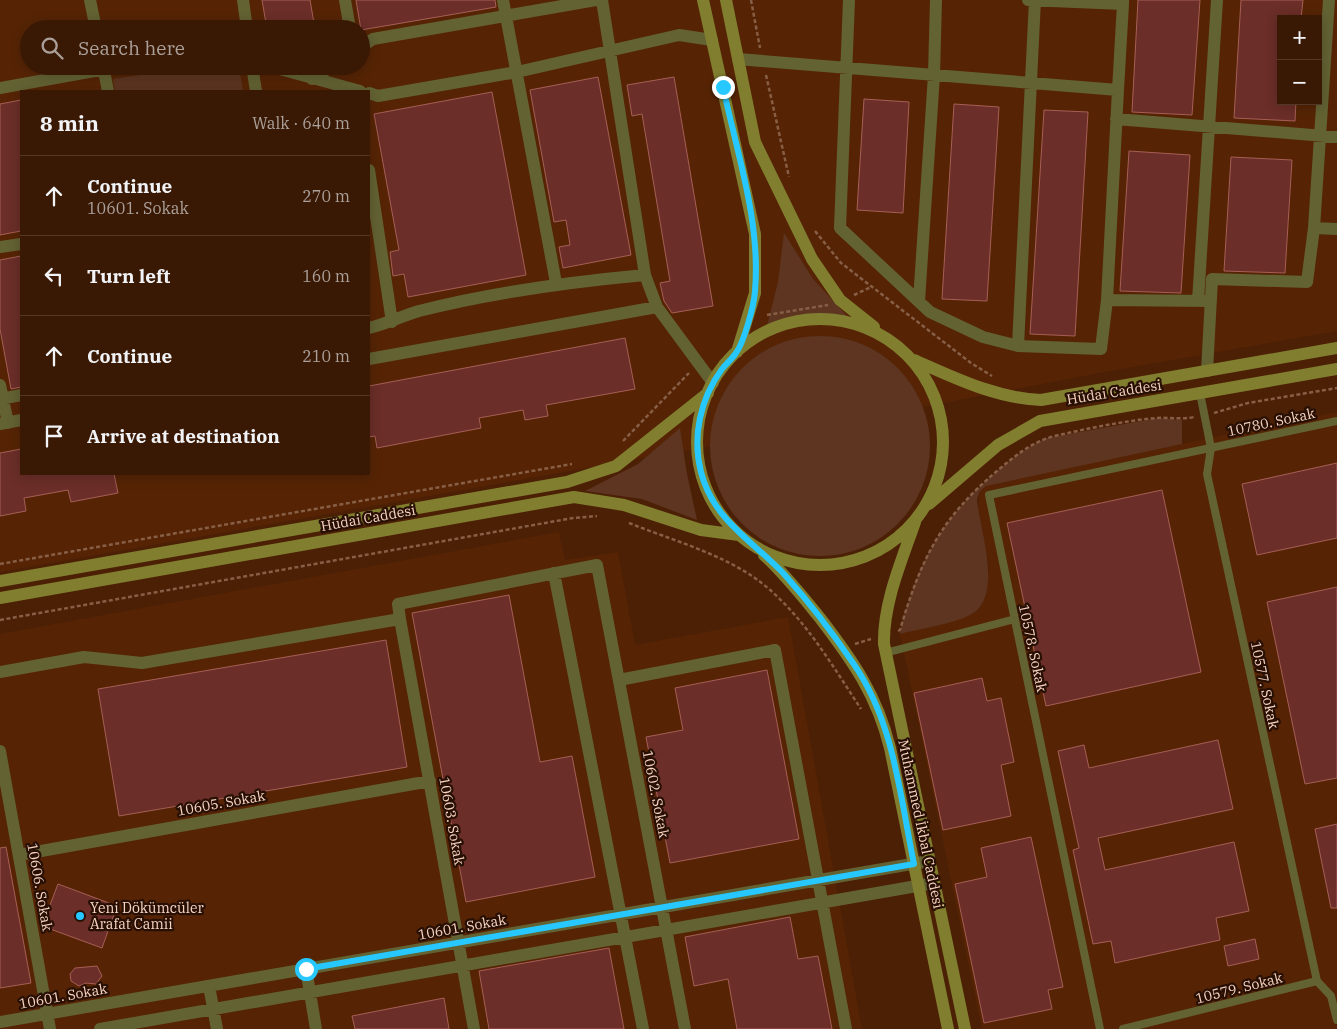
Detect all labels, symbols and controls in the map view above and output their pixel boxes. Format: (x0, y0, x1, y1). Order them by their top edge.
map controls (1277, 15, 1322, 105)
button: + (1277, 15, 1322, 60)
search box (20, 20, 370, 75)
icon: search (38, 34, 66, 62)
text: Search here (78, 36, 185, 60)
button: − (1277, 60, 1322, 105)
route end (712, 76, 735, 99)
text: 8 min (40, 109, 99, 137)
text: Walk · 640 m (252, 113, 350, 133)
text: Continue (87, 174, 172, 198)
icon: ahead (40, 182, 68, 210)
text: 270 m (302, 186, 350, 206)
text: 10601. Sokak (87, 198, 189, 218)
icon: left (40, 262, 68, 290)
text: Turn left (87, 264, 170, 288)
text: 160 m (302, 266, 350, 286)
icon: ahead (40, 342, 68, 370)
text: Continue (87, 344, 172, 368)
text: 210 m (302, 346, 350, 366)
street label: Hüdai Caddesi (1065, 376, 1163, 408)
street label: 10780. Sokak (1226, 404, 1317, 440)
icon: arrive (40, 422, 68, 450)
text: Arrive at destination (87, 424, 280, 448)
street label: Hüdai Caddesi (319, 501, 417, 535)
street label: 10578. Sokak (1015, 603, 1051, 694)
street label: 10577. Sokak (1247, 640, 1283, 731)
street label: Muhammed İkbal Caddesi (894, 738, 948, 910)
street label: 10602. Sokak (639, 749, 673, 840)
street label: 10603. Sokak (435, 776, 469, 867)
street label: 10605. Sokak (176, 786, 267, 820)
street label: 10606. Sokak (23, 842, 57, 933)
place label: Yeni Dökümcüler Arafat Camii (90, 899, 204, 933)
marker: Yeni Dökümcüler Arafat Camii (74, 910, 86, 922)
street label: 10601. Sokak (417, 910, 508, 944)
route start (295, 958, 318, 981)
street label: 10579. Sokak (1194, 968, 1285, 1008)
street label: 10601. Sokak (18, 979, 109, 1013)

